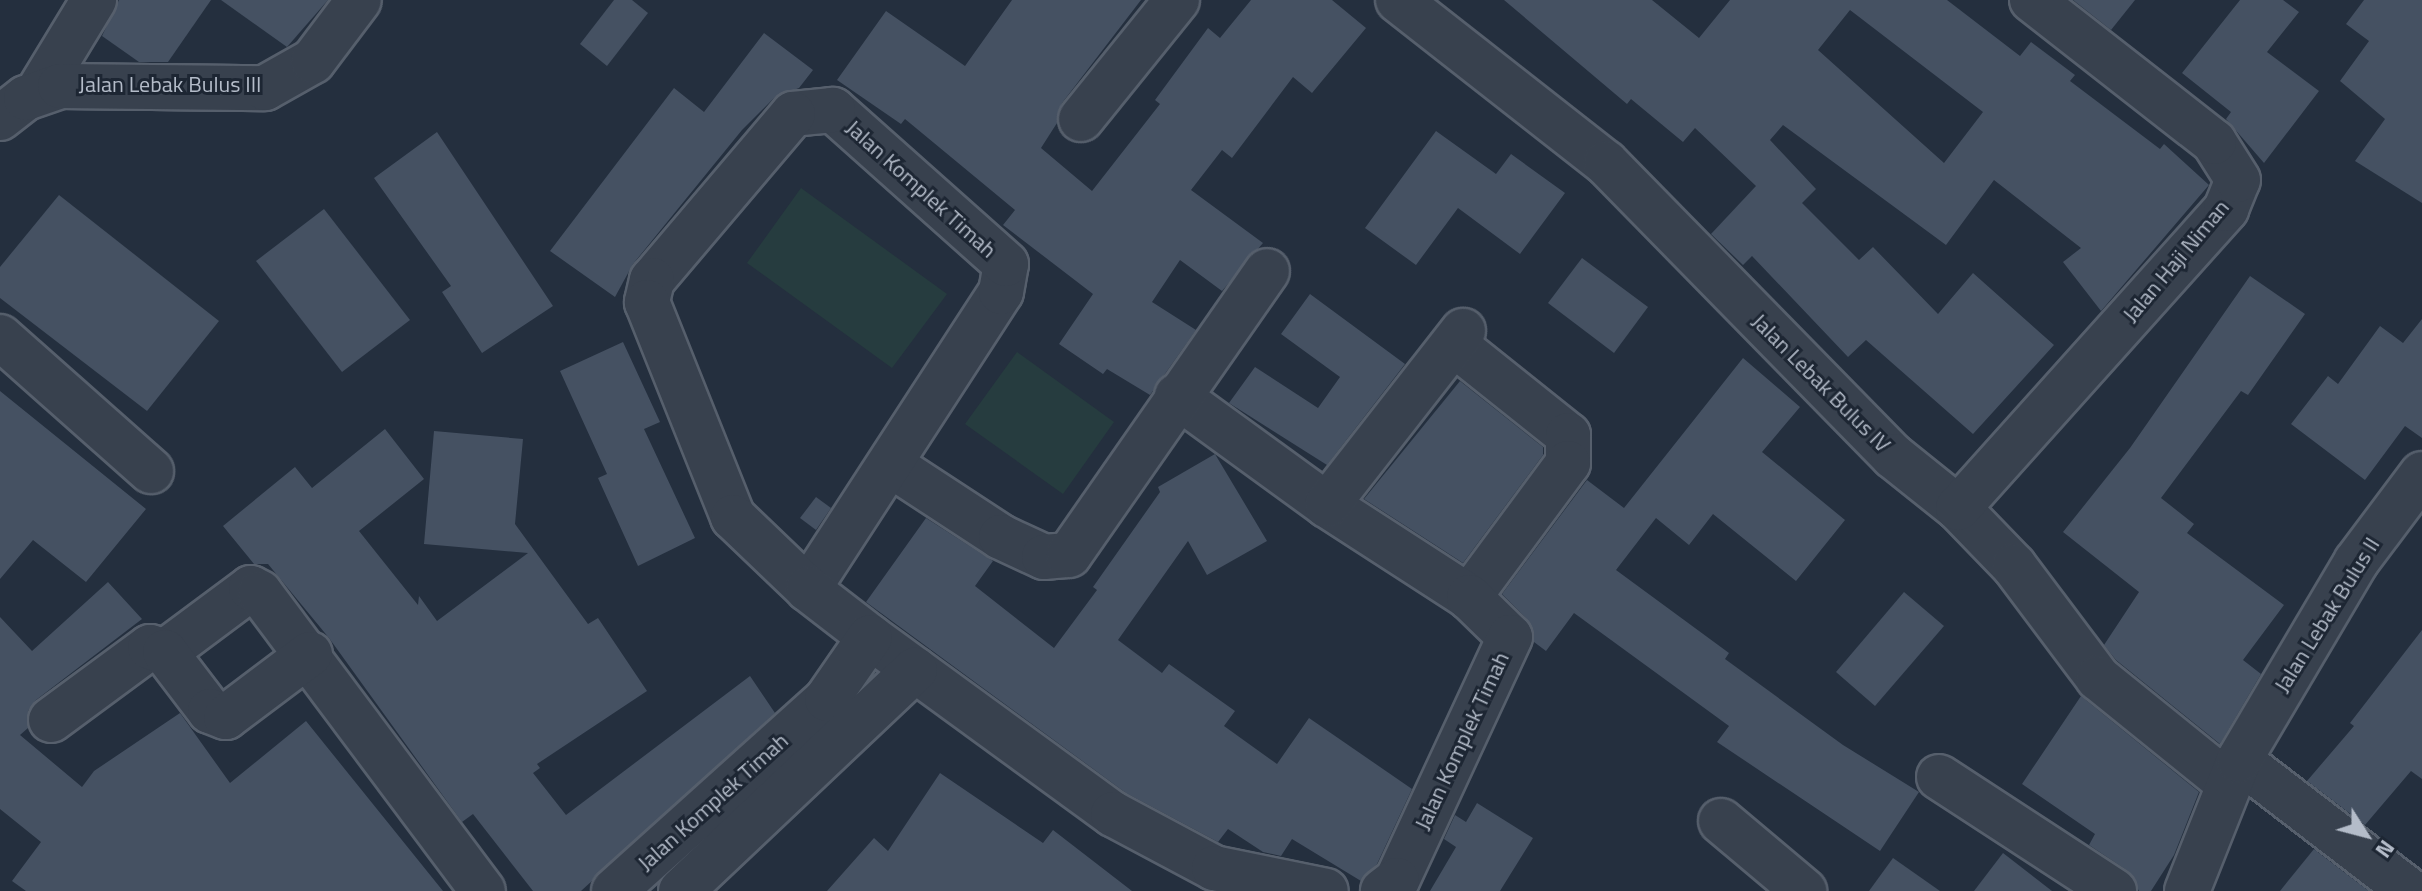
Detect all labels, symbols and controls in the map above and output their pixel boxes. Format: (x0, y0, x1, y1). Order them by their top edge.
street label: Jalan Lebak Bulus III (79, 72, 261, 98)
street label: Jalan Komplek Timah (840, 115, 1002, 263)
street label: Jalan Haji Niman (2117, 195, 2235, 327)
street label: Jalan Lebak Bulus IV (1746, 308, 1896, 458)
street label: Jalan Lebak Bulus II (2269, 533, 2385, 697)
street label: Jalan Komplek Timah (1409, 648, 1515, 834)
street label: Jalan Komplek Timah (632, 728, 794, 876)
north arrow (2326, 795, 2406, 875)
text: N (2367, 833, 2404, 865)

